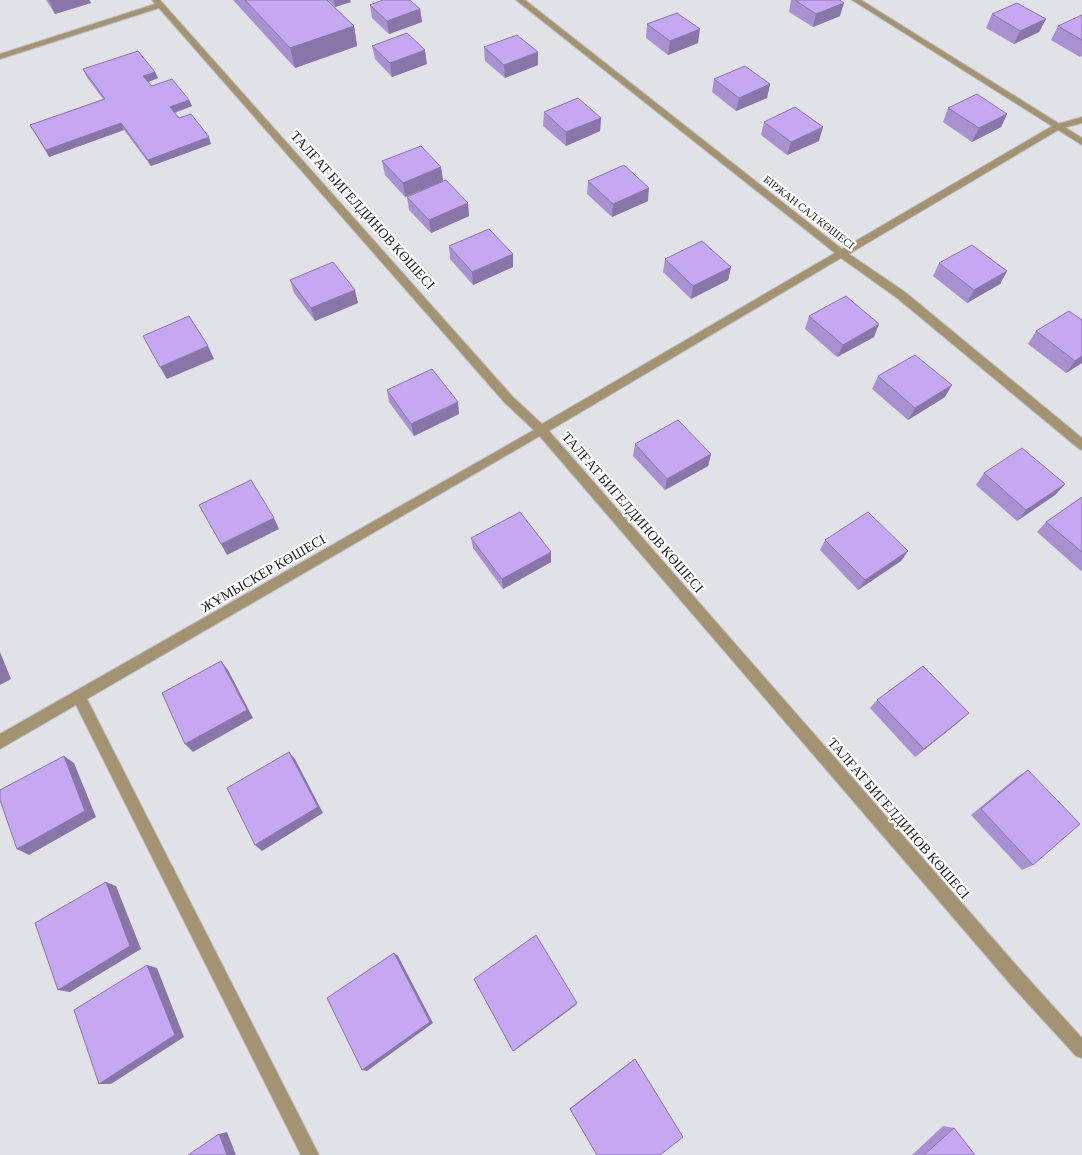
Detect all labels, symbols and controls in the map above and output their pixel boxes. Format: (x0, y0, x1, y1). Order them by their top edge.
street label: ТАЛҒАТ БИГЕЛДИНОВ КӨШЕСІ (288, 127, 439, 293)
street label: БІРЖАН САЛ КӨШЕСІ (761, 173, 857, 251)
street label: ТАЛҒАТ БИГЕЛДИНОВ КӨШЕСІ (559, 428, 707, 596)
street label: ЖҰМЫСКЕР КӨШЕСІ (198, 531, 328, 615)
street label: ТАЛҒАТ БИГЕЛДИНОВ КӨШЕСІ (825, 734, 973, 902)

